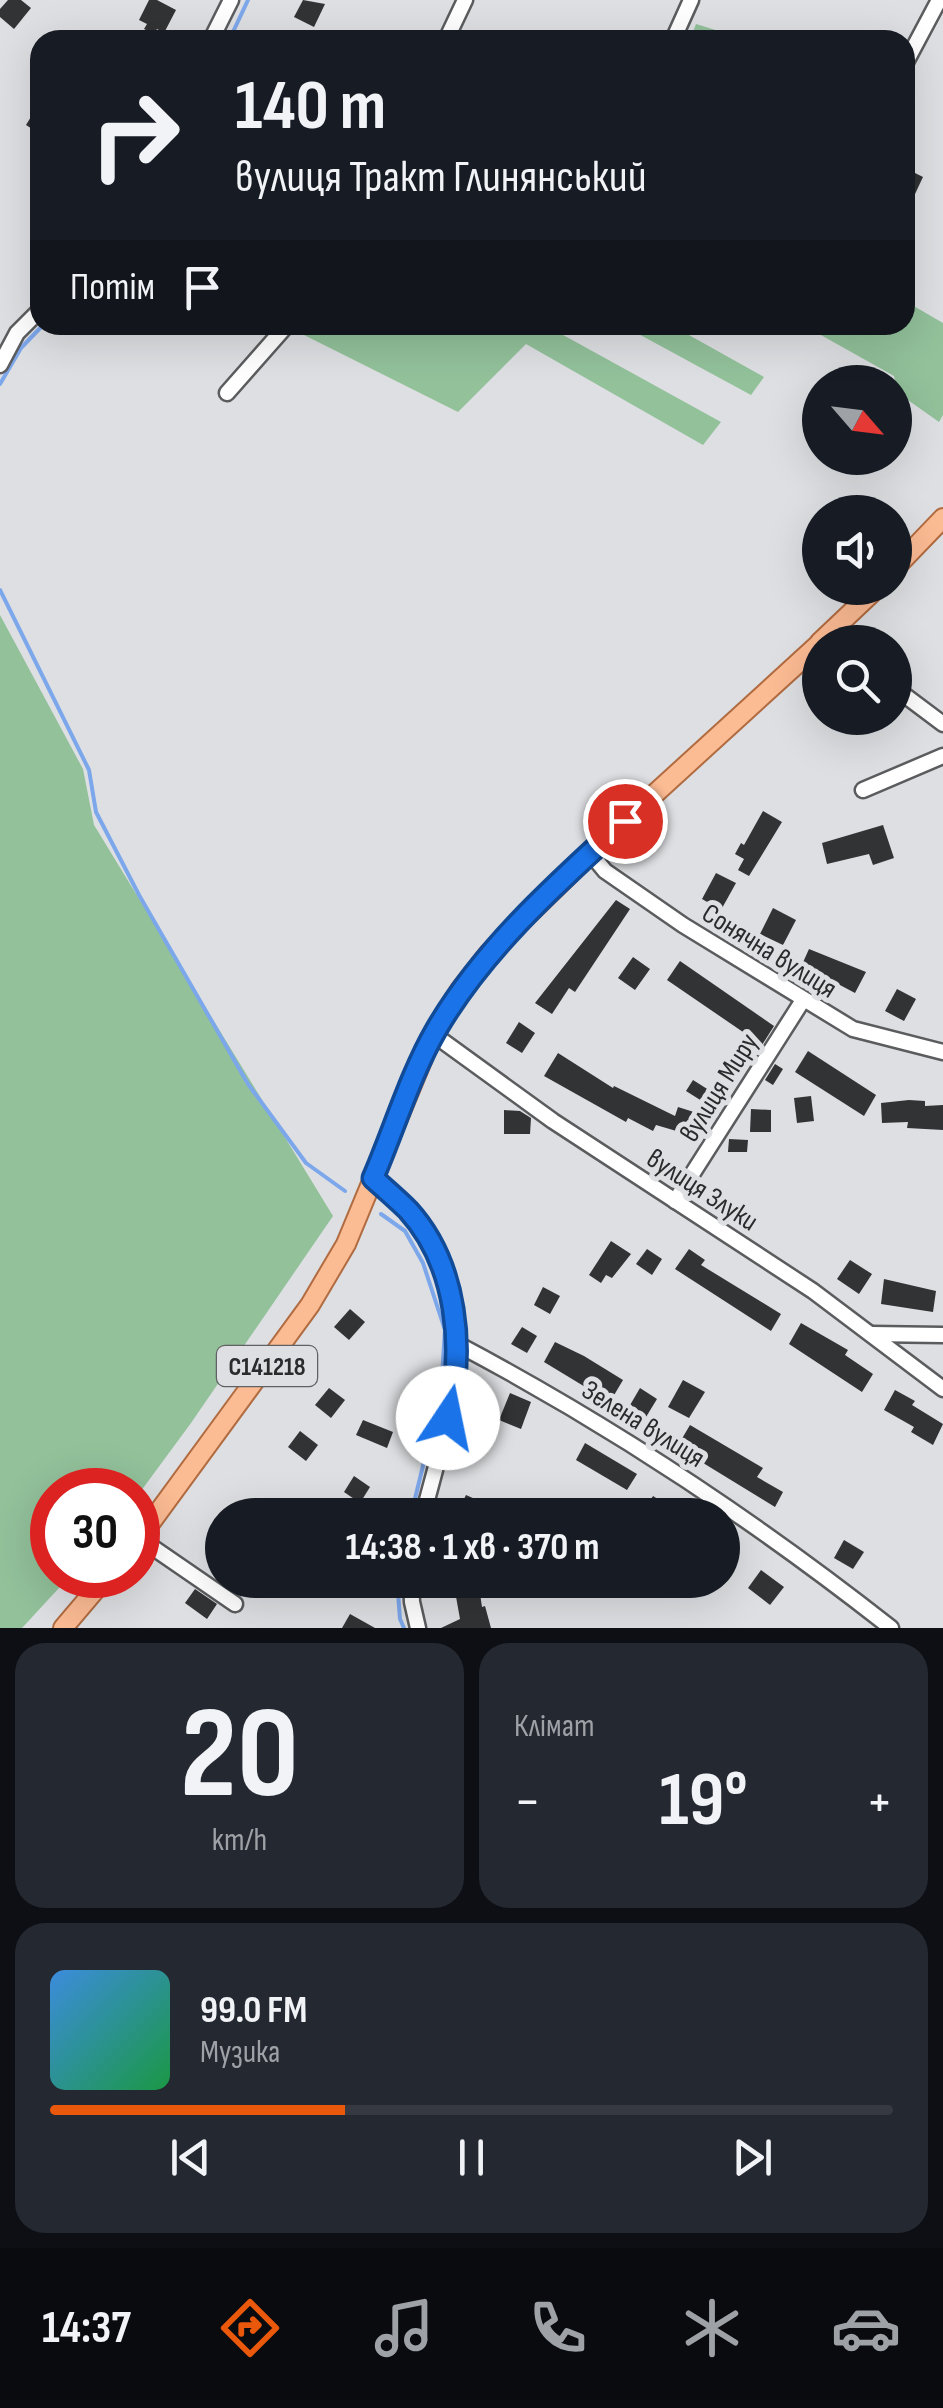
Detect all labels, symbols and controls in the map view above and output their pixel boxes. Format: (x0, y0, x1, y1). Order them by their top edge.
text: 140 m (235, 65, 386, 149)
icon: right (70, 70, 200, 200)
text: вулиця Тракт Глинянський (235, 150, 646, 205)
icon: arrive (175, 260, 230, 315)
text: Потім (70, 265, 155, 310)
north arrow (802, 365, 912, 475)
map controls (802, 365, 912, 735)
button: sound (802, 495, 912, 605)
button: search (802, 625, 912, 735)
pin (583, 779, 668, 864)
icon: arrive (598, 794, 653, 849)
street label: Сонячна вулиця (696, 897, 843, 1006)
street label: вулиця Миру (673, 1027, 766, 1148)
street label: вулиця Злуки (640, 1142, 764, 1238)
road number: С141218 (217, 1346, 317, 1386)
position arrow (396, 1366, 500, 1470)
street label: Зелена вулиця (576, 1374, 711, 1475)
speed limit sign: 30 (30, 1468, 160, 1598)
text: 14:38 · 1 хв · 370 m (345, 1525, 600, 1570)
text: 20 (180, 1678, 299, 1834)
text: Клімат (514, 1707, 595, 1746)
text: 19° (659, 1756, 748, 1847)
text: − (514, 1769, 541, 1836)
text: + (866, 1769, 893, 1836)
text: km/h (212, 1821, 267, 1860)
text: 99.0 FM (200, 1988, 307, 2033)
text: Музика (200, 2033, 280, 2072)
icon: previous (163, 2130, 218, 2185)
icon: pause (444, 2130, 499, 2185)
icon: next (725, 2130, 780, 2185)
icon: directions (215, 2293, 285, 2363)
icon: music (369, 2293, 439, 2363)
icon: phone (523, 2293, 593, 2363)
icon: climate (677, 2293, 747, 2363)
icon: car (831, 2293, 901, 2363)
text: 14:37 (42, 2301, 131, 2356)

